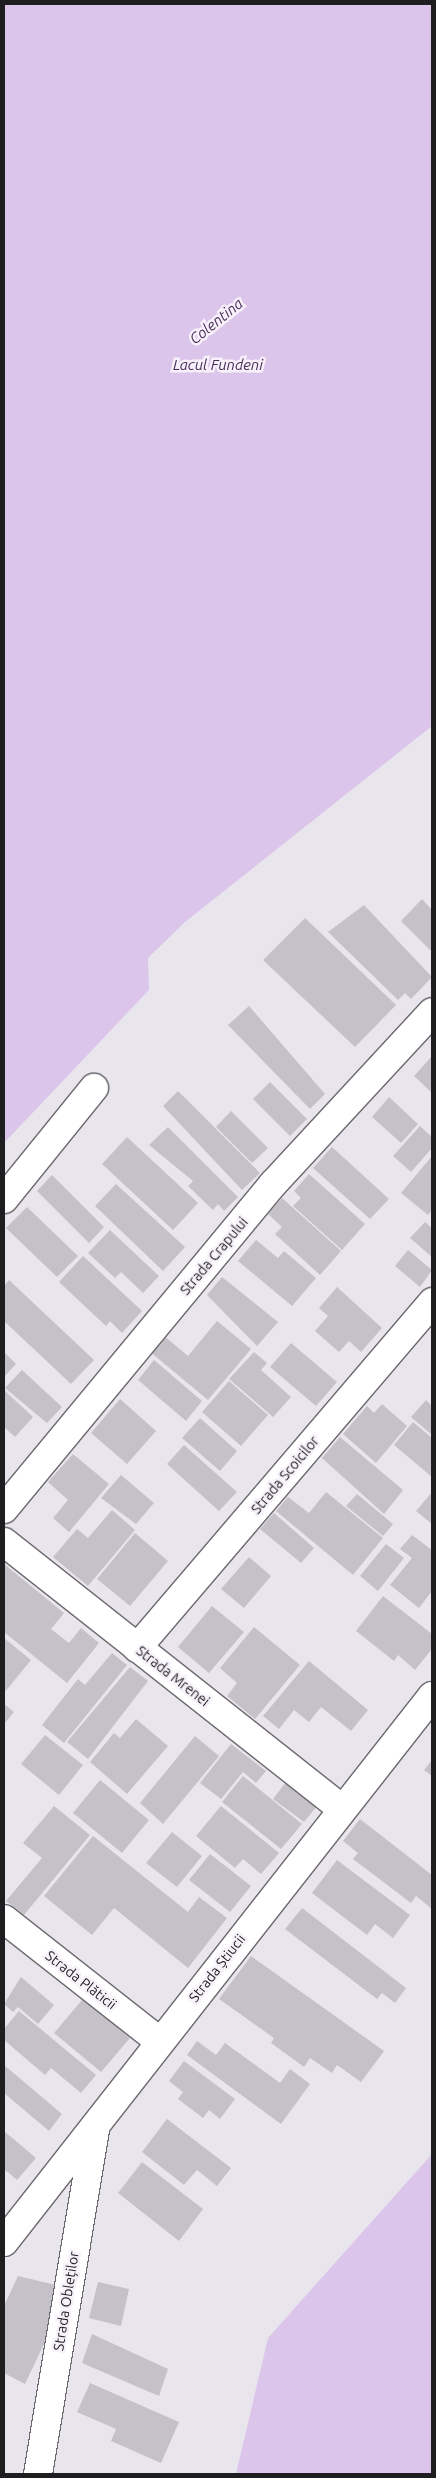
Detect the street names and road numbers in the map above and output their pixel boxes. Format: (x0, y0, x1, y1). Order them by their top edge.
street label: Strada Crapului (177, 1214, 251, 1298)
street label: Strada Scoicilor (248, 1433, 322, 1517)
street label: Strada Mrenei (133, 1642, 213, 1710)
street label: Strada Știucii (185, 1931, 249, 2005)
street label: Strada Plăticii (42, 1947, 120, 2013)
street label: Strada Obleților (50, 2250, 82, 2352)

